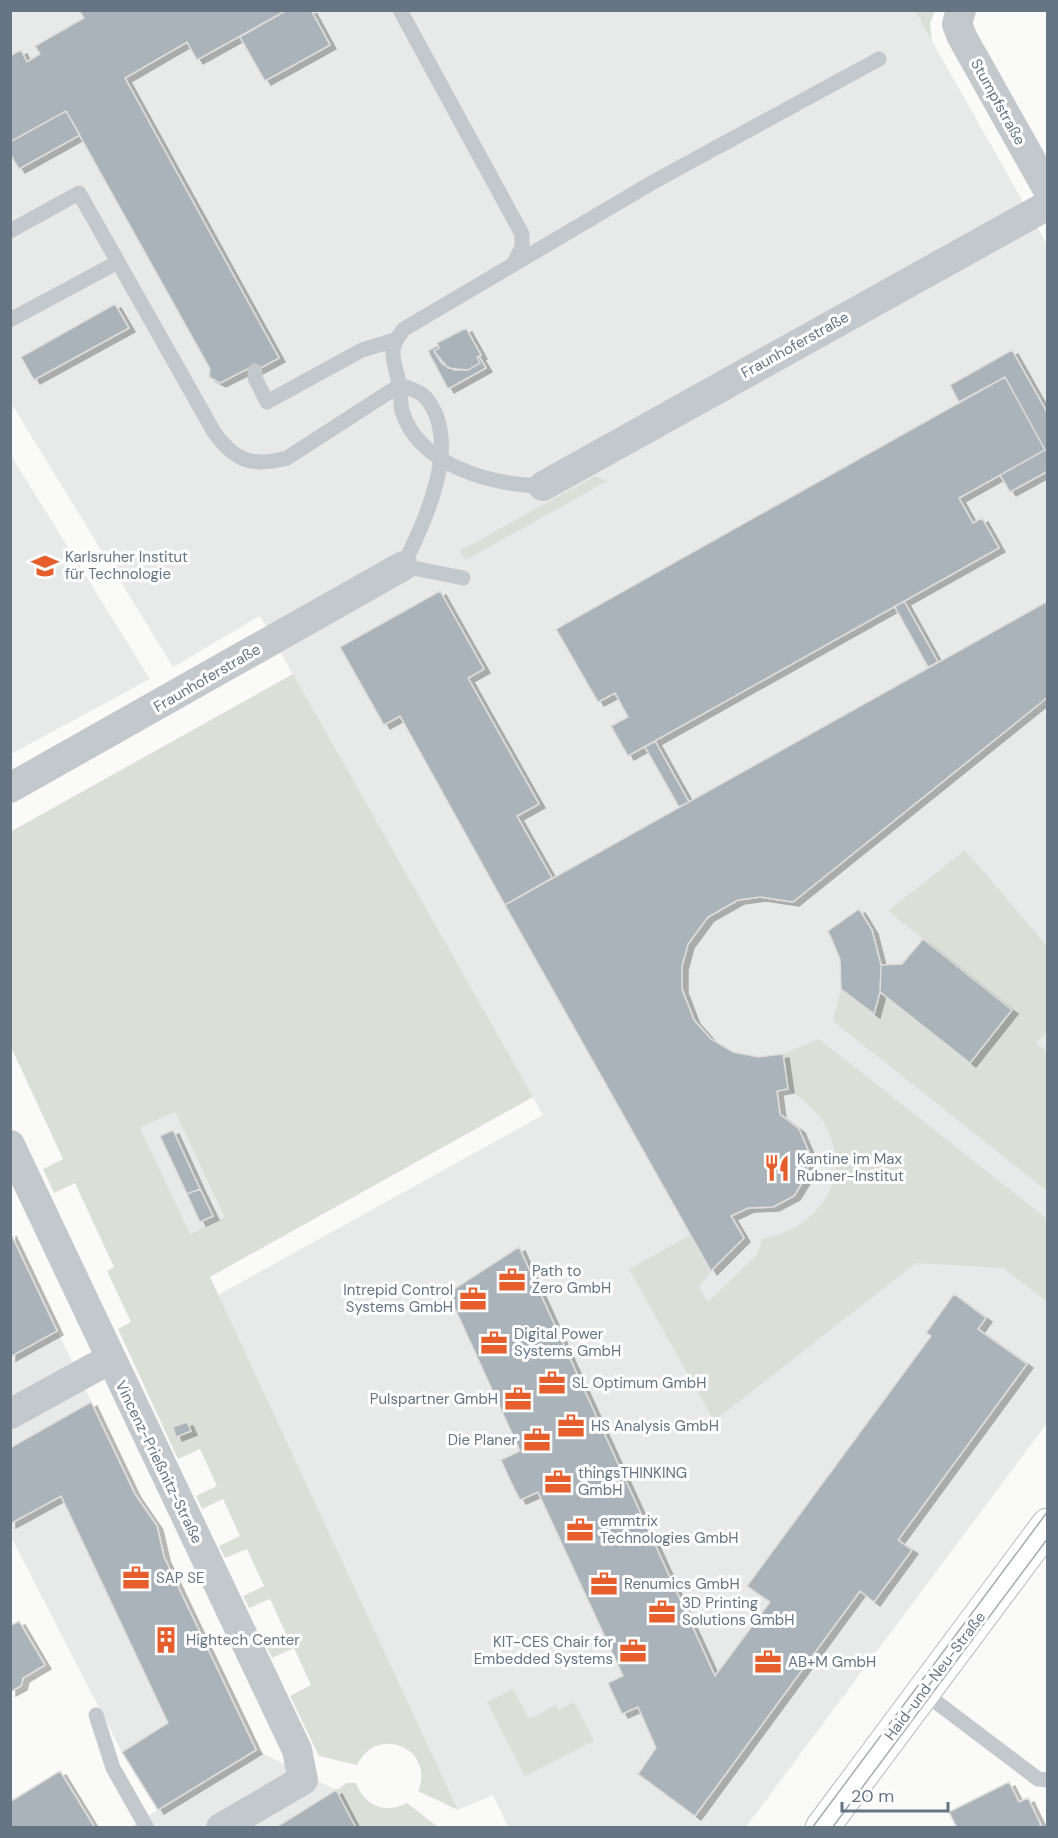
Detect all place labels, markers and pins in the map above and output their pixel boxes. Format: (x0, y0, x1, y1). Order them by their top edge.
place label: Karlsruher Institut für Technologie (65, 547, 188, 584)
school or university icon: Karlsruher Institut für Technologie (30, 551, 60, 581)
place label: Kantine im Max Rubner-Institut (797, 1149, 904, 1186)
restaurant icon: Kantine im Max Rubner-Institut (762, 1153, 792, 1183)
place label: Path to Zero GmbH (532, 1261, 611, 1298)
office icon: Path to Zero GmbH (497, 1265, 527, 1295)
place label: Intrepid Control Systems GmbH (343, 1280, 453, 1317)
office icon: Intrepid Control Systems GmbH (458, 1284, 488, 1314)
place label: Digital Power Systems GmbH (514, 1324, 621, 1361)
office icon: Digital Power Systems GmbH (479, 1328, 509, 1358)
office icon: SL Optimum GmbH (537, 1368, 567, 1398)
place label: SL Optimum GmbH (572, 1373, 706, 1393)
office icon: Pulspartner GmbH (503, 1384, 533, 1414)
place label: Pulspartner GmbH (370, 1389, 498, 1409)
office icon: HS Analysis GmbH (556, 1411, 586, 1441)
place label: HS Analysis GmbH (591, 1416, 719, 1436)
office icon: Die Planer (522, 1425, 552, 1455)
place label: Die Planer (448, 1430, 517, 1450)
place label: thingsTHINKING GmbH (578, 1463, 687, 1500)
office icon: thingsTHINKING GmbH (543, 1467, 573, 1497)
place label: emmtrix Technologies GmbH (600, 1511, 739, 1548)
office icon: emmtrix Technologies GmbH (565, 1515, 595, 1545)
office icon: SAP SE (121, 1563, 151, 1593)
place label: SAP SE (156, 1568, 205, 1588)
office icon: Renumics GmbH (589, 1569, 619, 1599)
place label: Renumics GmbH (624, 1574, 740, 1594)
place label: 3D Printing Solutions GmbH (682, 1593, 794, 1630)
office icon: 3D Printing Solutions GmbH (647, 1597, 677, 1627)
building icon: Hightech Center (151, 1625, 181, 1655)
place label: Hightech Center (186, 1630, 300, 1650)
place label: KIT-CES Chair for Embedded Systems (474, 1632, 613, 1669)
office icon: KIT-CES Chair for Embedded Systems (618, 1636, 648, 1666)
office icon: AB+M GmbH (753, 1647, 783, 1677)
place label: AB+M GmbH (788, 1652, 876, 1672)

